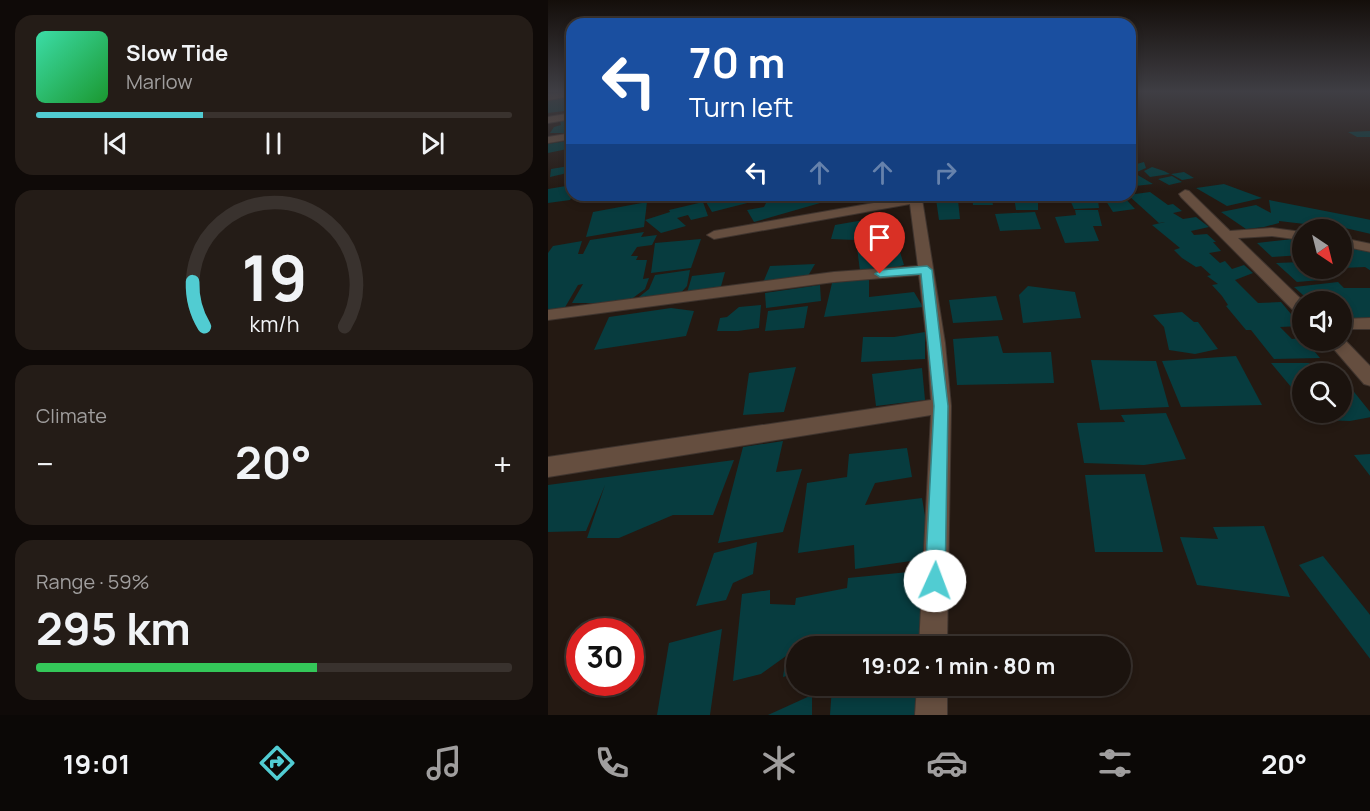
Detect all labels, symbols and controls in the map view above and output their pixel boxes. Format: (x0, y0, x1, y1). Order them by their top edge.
text: 70 m (689, 33, 785, 91)
text: Slow Tide (126, 38, 228, 68)
icon: left (590, 42, 668, 120)
text: Marlow (126, 68, 193, 95)
text: Turn left (689, 88, 793, 125)
icon: previous (99, 127, 132, 160)
icon: pause (257, 127, 290, 160)
icon: next (416, 127, 449, 160)
icon: left (740, 156, 773, 189)
icon: ahead (803, 156, 836, 189)
icon: ahead (866, 156, 899, 189)
icon: right (929, 156, 962, 189)
pin (854, 212, 905, 274)
north arrow (1292, 219, 1352, 279)
map controls (1292, 219, 1352, 423)
icon: arrive (863, 221, 896, 254)
text: 19 (241, 234, 307, 320)
button: sound (1292, 291, 1352, 351)
text: km/h (249, 309, 299, 338)
button: search (1292, 363, 1352, 423)
text: Climate (36, 402, 107, 429)
text: 20° (235, 431, 312, 493)
text: − (36, 441, 54, 486)
text: + (493, 441, 512, 486)
position arrow (903, 549, 967, 613)
text: Range · 59% (36, 568, 150, 595)
text: 295 km (36, 597, 191, 659)
speed limit sign: 30 (566, 618, 644, 696)
text: 19:02 · 1 min · 80 m (862, 651, 1055, 681)
icon: directions (256, 742, 298, 784)
icon: music (423, 742, 465, 784)
icon: phone (591, 742, 633, 784)
icon: climate (758, 742, 800, 784)
icon: car (926, 742, 968, 784)
icon: filters (1094, 742, 1136, 784)
text: 19:01 (63, 745, 130, 782)
text: 20° (1261, 745, 1307, 782)

